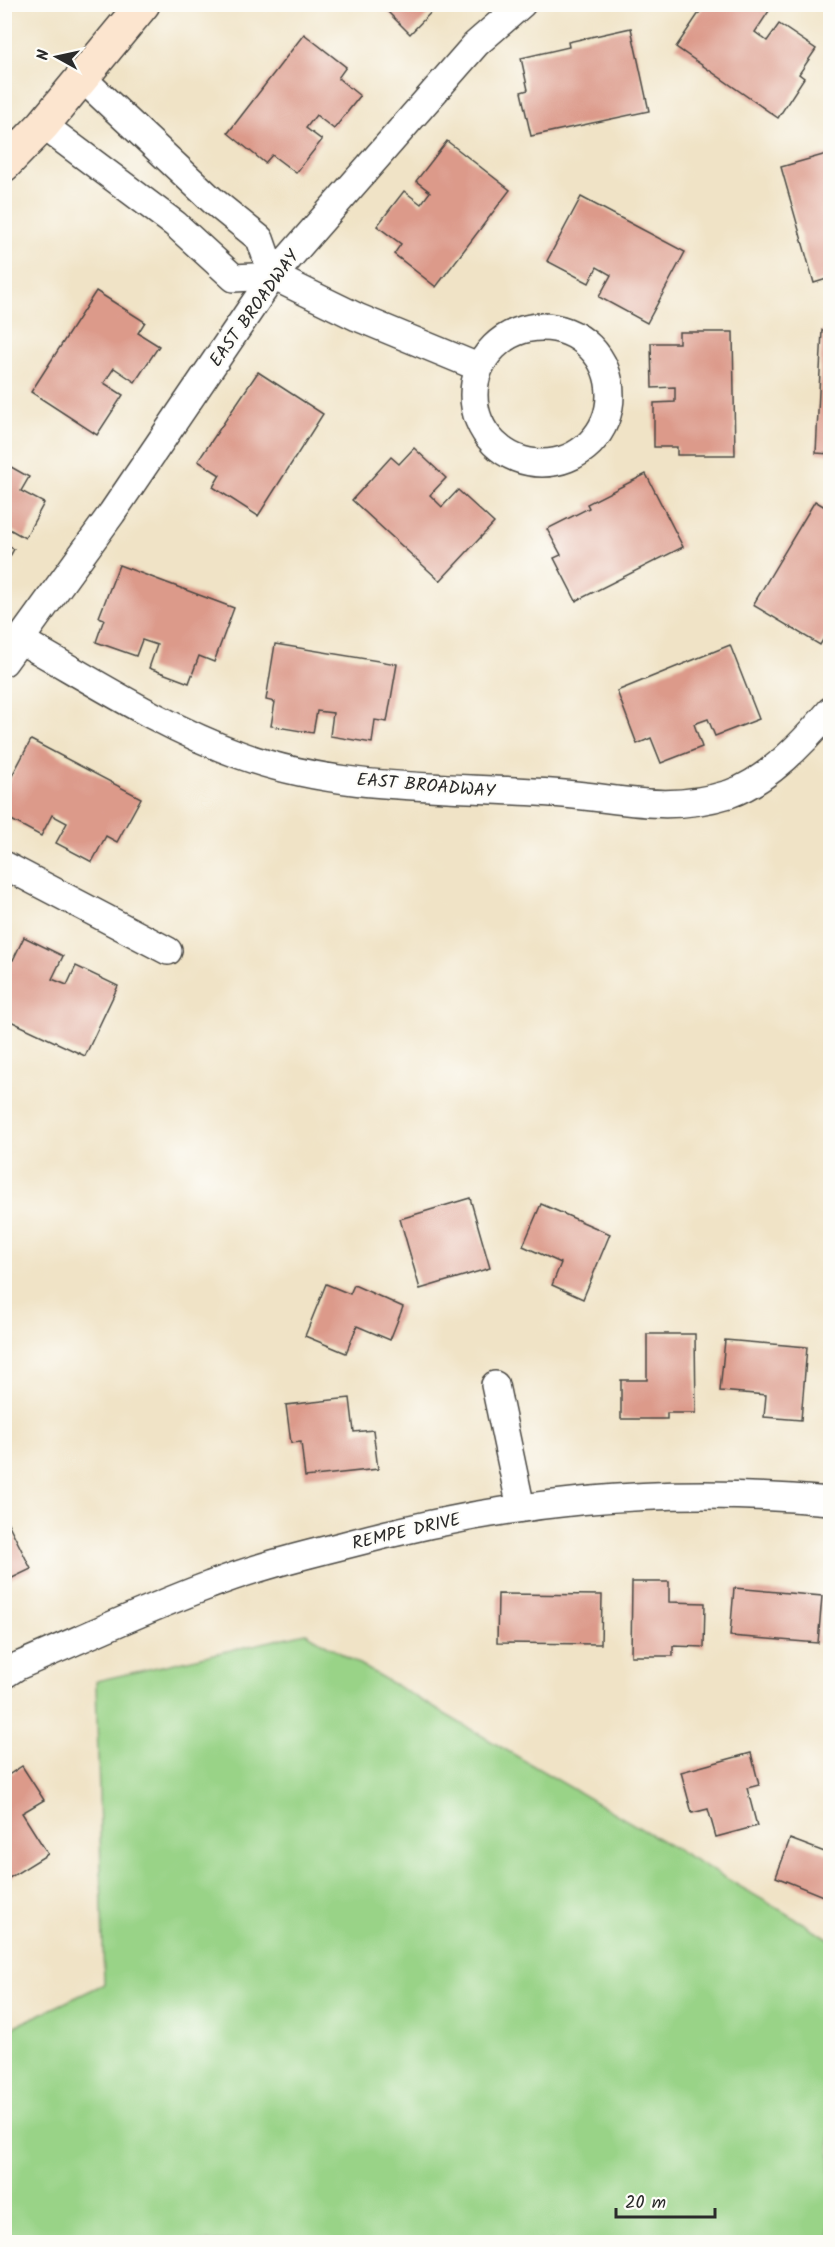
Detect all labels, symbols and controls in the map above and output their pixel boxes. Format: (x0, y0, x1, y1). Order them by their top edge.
north arrow (27, 27, 87, 87)
text: N (31, 48, 57, 62)
street label: EAST BROADWAY (203, 244, 308, 374)
street label: EAST BROADWAY (355, 766, 497, 807)
street label: REMPE DRIVE (349, 1506, 464, 1559)
scale bar (616, 2181, 715, 2219)
text: 20 m (625, 2189, 666, 2218)

